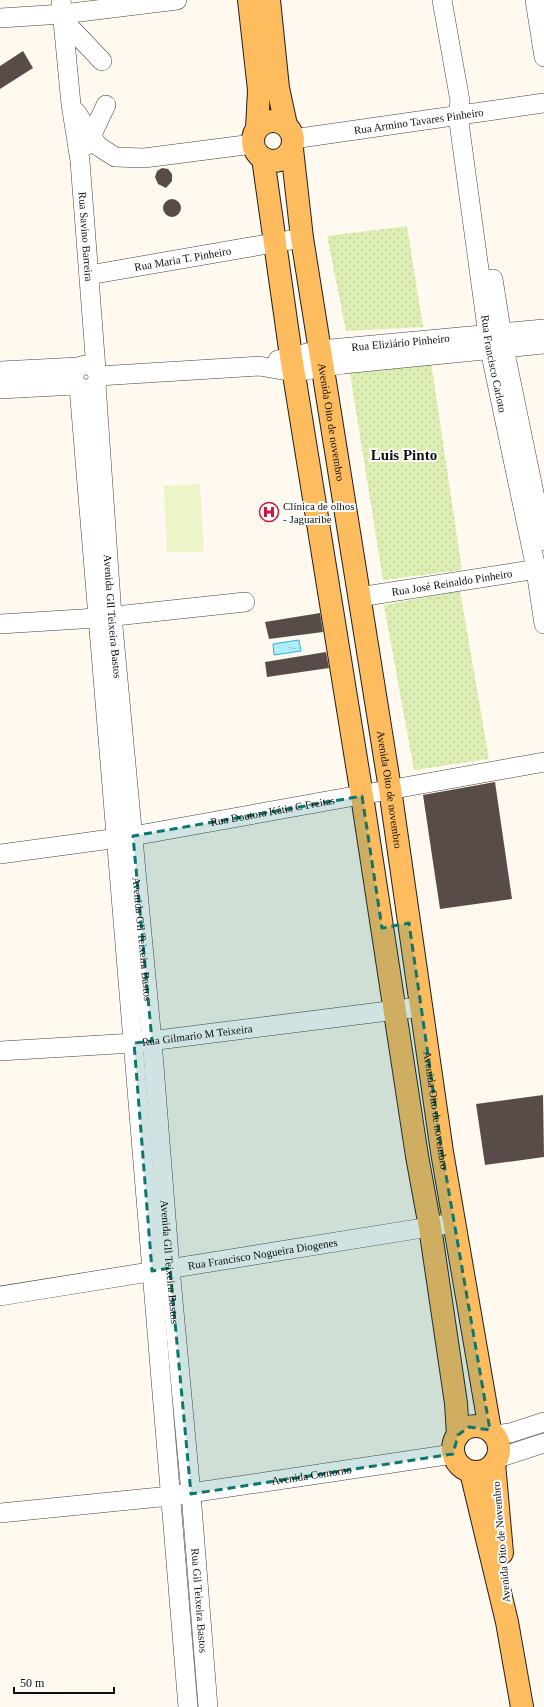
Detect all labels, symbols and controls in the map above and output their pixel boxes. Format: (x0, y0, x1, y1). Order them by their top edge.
street label: Rua Armino Tavares Pinheiro (353, 106, 485, 136)
street label: Rua Savino Barreira (76, 191, 95, 282)
street label: Rua Maria T. Pinheiro (133, 244, 232, 273)
street label: Rua Francisco Carloto (479, 314, 509, 414)
street label: Rua Eliziário Pinheiro (351, 332, 451, 353)
street label: Avenida Oito de novembro (316, 362, 347, 482)
district label: Luis Pinto (371, 447, 437, 463)
place label: Clínica de olhos - Jaguaribe (283, 500, 355, 525)
hospital icon: Clínica de olhos - Jaguaribe (258, 501, 280, 523)
street label: Avenida GIl Teixeira Bastos (102, 554, 124, 679)
street label: Rua José Reinaldo Pinheiro (391, 567, 514, 598)
street label: Avenida Oito de novembro (375, 730, 405, 850)
street label: Rua Doutora Kátia C Freitas (209, 794, 336, 828)
street label: Avenida GIl Teixeira Bastos (131, 876, 154, 1002)
street label: Rua Gilmario M Teixeira (141, 1022, 253, 1048)
street label: Avenida Oito de novembro (422, 1050, 451, 1171)
street label: Avenida GIl Teixeira Bastos (159, 1199, 181, 1324)
street label: Rua Francisco Nogueira Diogenes (187, 1236, 338, 1272)
street label: Avenida Contorno (271, 1463, 353, 1487)
street label: Avenida Oito de Novembro (490, 1480, 512, 1603)
street label: Rua Gil Teixeira Bastos (189, 1548, 210, 1653)
scale bar (14, 1669, 114, 1695)
text: 50 m (20, 1676, 45, 1690)

